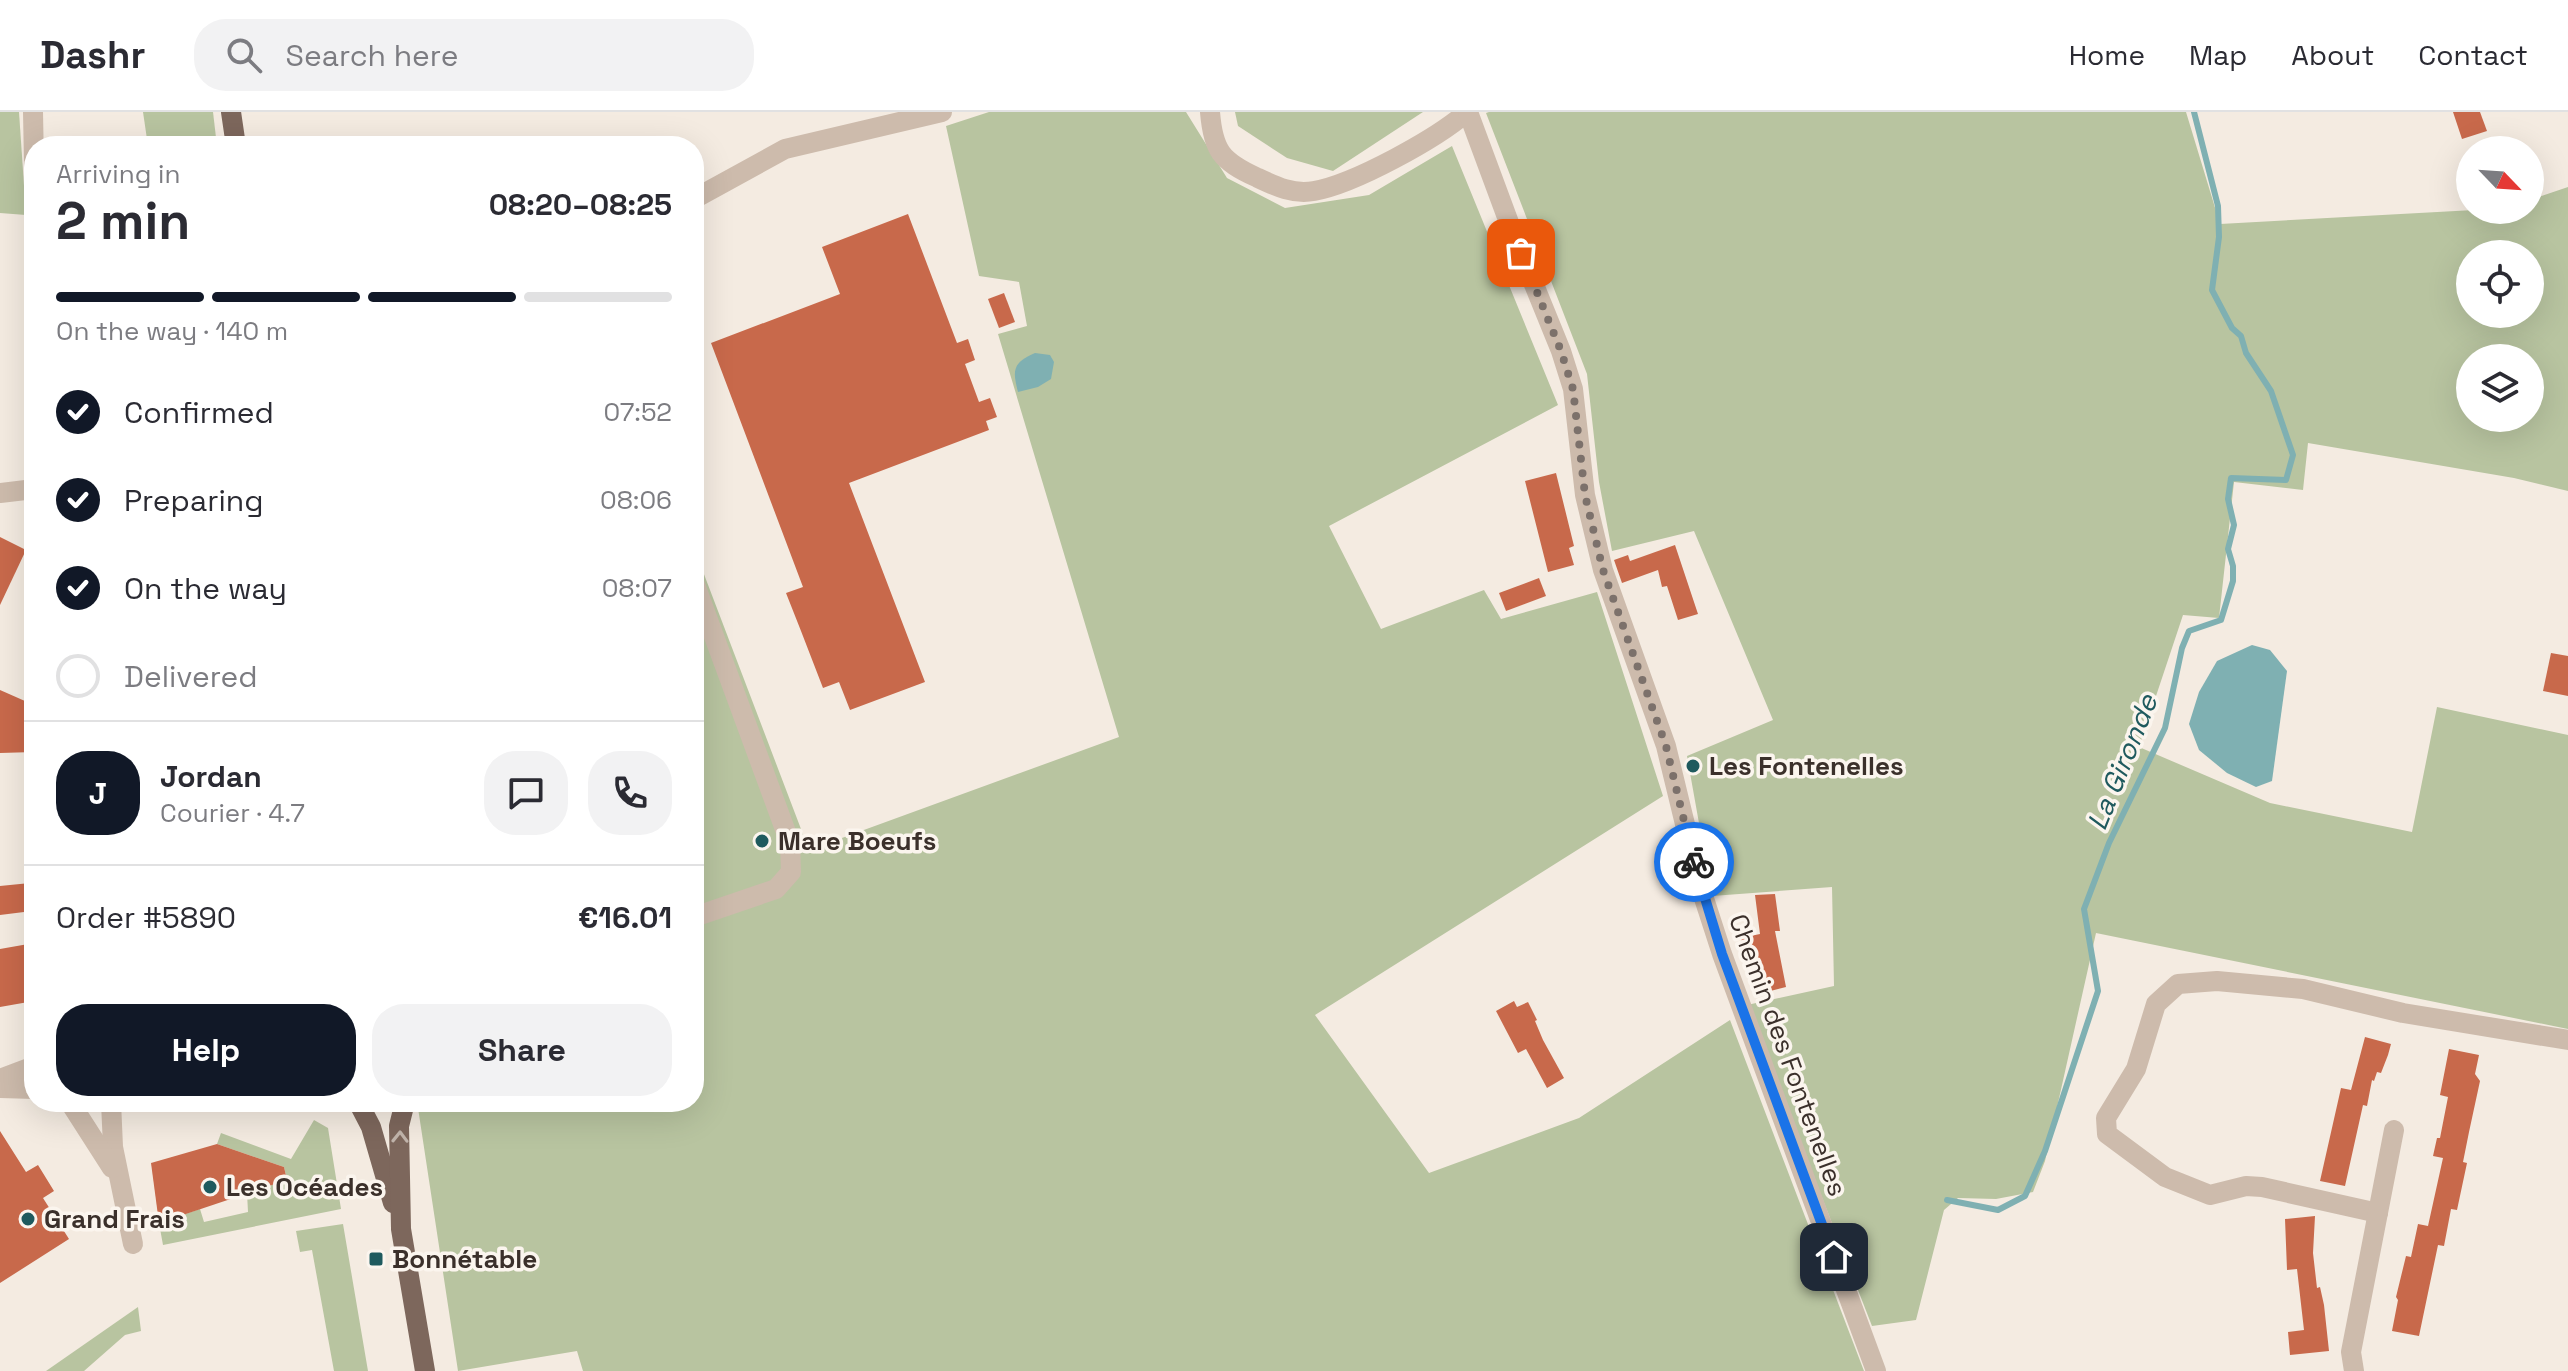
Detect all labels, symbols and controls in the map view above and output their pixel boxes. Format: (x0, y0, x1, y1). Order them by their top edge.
search box (194, 19, 754, 91)
text: Dashr (40, 31, 146, 79)
icon: search (222, 33, 266, 77)
text: Search here (286, 36, 458, 75)
text: Home (2069, 37, 2145, 73)
text: Map (2189, 37, 2247, 73)
text: About (2291, 37, 2374, 73)
text: Contact (2418, 37, 2528, 73)
north arrow (2456, 136, 2544, 224)
map controls (2456, 136, 2544, 432)
text: Arriving in (56, 157, 180, 191)
text: 08:20–08:25 (489, 185, 672, 224)
text: 2 min (56, 188, 190, 254)
pin (1487, 219, 1555, 287)
icon: bag (1499, 231, 1543, 275)
button: locate (2456, 240, 2544, 328)
text: On the way · 140 m (56, 314, 288, 348)
button: layers (2456, 344, 2544, 432)
icon: check (56, 390, 100, 434)
text: Confirmed (124, 393, 274, 432)
text: 07:52 (604, 395, 672, 429)
icon: check (56, 478, 100, 522)
text: Preparing (124, 481, 263, 520)
text: 08:06 (600, 483, 672, 517)
icon: check (56, 566, 100, 610)
text: On the way (124, 569, 287, 608)
text: 08:07 (602, 571, 672, 605)
text: Delivered (124, 657, 258, 696)
water label: La Gironde (2079, 688, 2166, 835)
place label: Les Fontenelles (1709, 749, 1904, 783)
button: chat (484, 751, 568, 835)
button: phone (588, 751, 672, 835)
text: Jordan (160, 757, 262, 796)
marker: Les Fontenelles (1684, 757, 1702, 775)
text: J (89, 774, 107, 813)
text: Courier · 4.7 (160, 796, 305, 830)
courier (1654, 822, 1734, 902)
place label: Mare Boeufs (778, 824, 936, 858)
marker: Mare Boeufs (753, 832, 771, 850)
icon: bike (1672, 840, 1716, 884)
text: Order #5890 (56, 898, 236, 937)
text: €16.01 (578, 898, 672, 937)
street label: Chemin des Fontenelles (1721, 909, 1855, 1201)
button: Help (56, 1004, 356, 1096)
button: Share (372, 1004, 672, 1096)
one-way arrow (391, 1130, 408, 1143)
place label: Les Océades (226, 1170, 383, 1204)
marker: Les Océades (201, 1178, 219, 1196)
place label: Grand Frais (44, 1202, 185, 1236)
marker: Grand Frais (19, 1210, 37, 1228)
pin (1800, 1223, 1868, 1291)
icon: home (1812, 1235, 1856, 1279)
place label: Bonnétable (392, 1242, 537, 1276)
marker: Bonnétable (367, 1250, 385, 1268)

